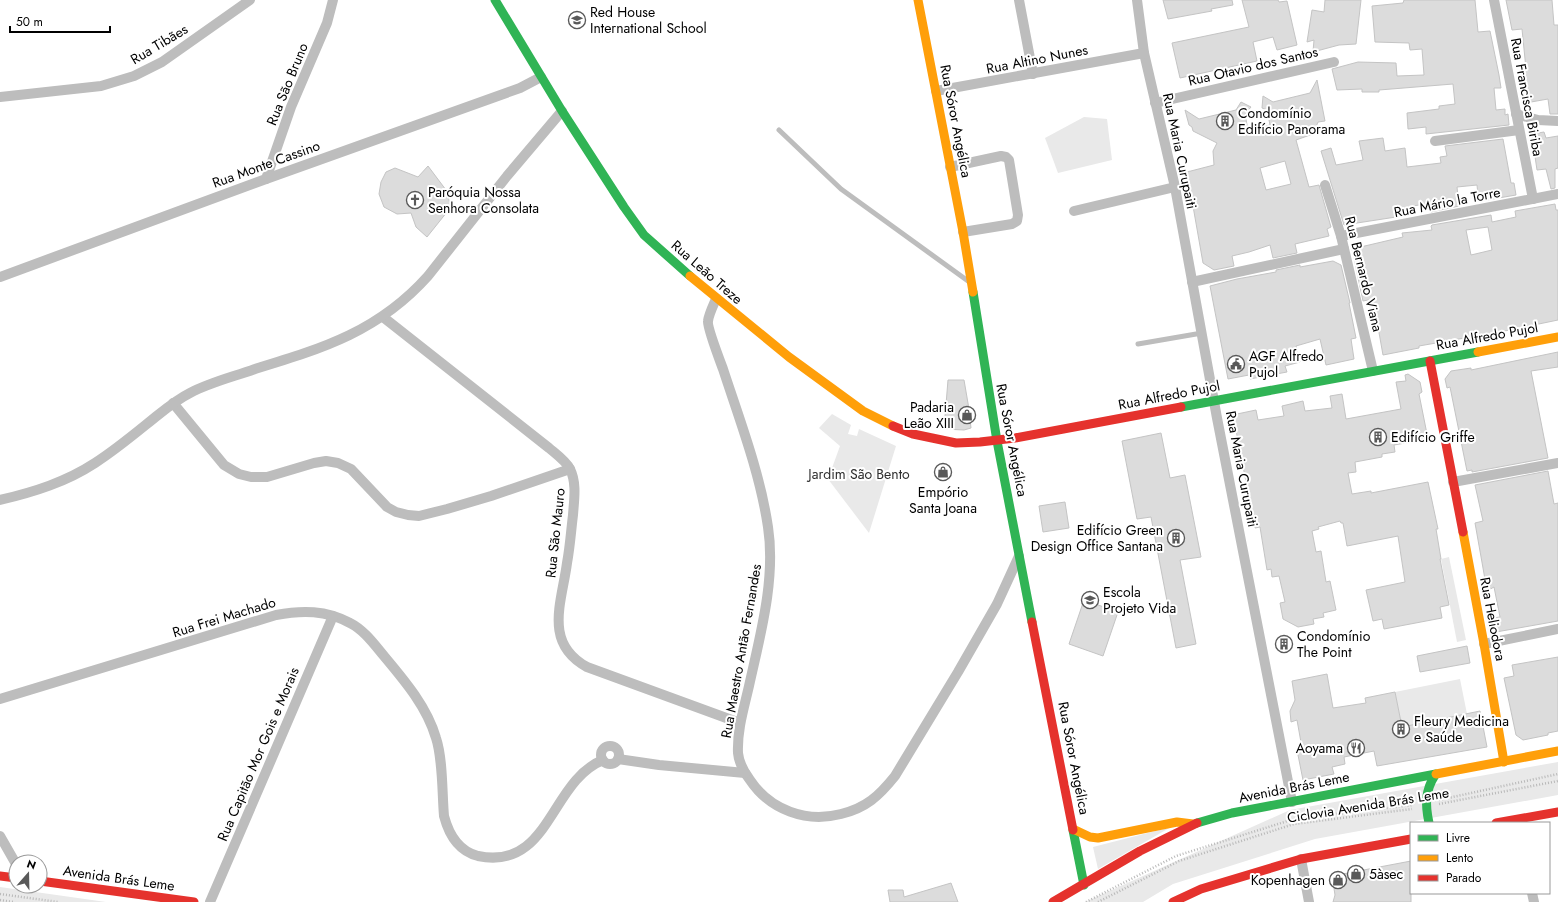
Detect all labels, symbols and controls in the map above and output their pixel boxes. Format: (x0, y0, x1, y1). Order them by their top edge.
place label: Red House International School (590, 2, 707, 38)
scale bar (10, 8, 110, 34)
school or university icon: Red House International School (567, 10, 587, 30)
text: 50 m (16, 13, 43, 31)
street label: Rua Tibães (126, 19, 192, 69)
street label: Rua Francisca Biriba (1506, 36, 1548, 158)
street label: Rua São Bruno (261, 39, 313, 128)
street label: Rua Altino Nunes (984, 39, 1090, 79)
street label: Rua Otavio dos Santos (1186, 41, 1320, 91)
street label: Rua Sóror Angélica (935, 63, 977, 179)
street label: Rua Maria Curupaiti (1158, 91, 1202, 211)
place label: Condomínio Edifício Panorama (1238, 103, 1345, 139)
building icon: Condomínio Edifício Panorama (1215, 111, 1235, 131)
street label: Rua Monte Cassino (209, 135, 323, 193)
place label: Paróquia Nossa Senhora Consolata (428, 182, 539, 218)
street label: Rua Mário la Torre (1392, 182, 1502, 222)
church icon: Paróquia Nossa Senhora Consolata (405, 190, 425, 210)
street label: Rua Bernardo Viana (1340, 214, 1388, 334)
street label: Rua Leão Treze (667, 235, 747, 309)
street label: Rua Alfredo Pujol (1434, 317, 1540, 355)
place label: AGF Alfredo Pujol (1249, 346, 1324, 382)
public building icon: AGF Alfredo Pujol (1226, 354, 1246, 374)
street label: Rua Alfredo Pujol (1116, 375, 1222, 415)
street label: Rua Sóror Angélica (991, 382, 1033, 498)
place label: Padaria Leão XIII (904, 397, 954, 433)
shop icon: Padaria Leão XIII (957, 405, 977, 425)
street label: Rua Maria Curupaiti (1221, 409, 1263, 529)
building icon: Edifício Griffe (1368, 427, 1388, 447)
place label: Edifício Griffe (1391, 427, 1475, 447)
shop icon: Empório Santa Joana (933, 462, 953, 482)
park label: Jardim São Bento (806, 464, 910, 484)
place label: Empório Santa Joana (909, 482, 977, 518)
street label: Rua São Mauro (540, 487, 570, 579)
place label: Edifício Green Design Office Santana (1031, 520, 1163, 556)
building icon: Edifício Green Design Office Santana (1166, 528, 1186, 548)
street label: Rua Maestro Antão Fernandes (716, 562, 766, 740)
street label: Rua Heliodora (1475, 575, 1511, 663)
place label: Escola Projeto Vida (1103, 582, 1176, 618)
school or university icon: Escola Projeto Vida (1080, 590, 1100, 610)
street label: Rua Frei Machado (170, 592, 278, 642)
place label: Condomínio The Point (1297, 626, 1371, 662)
building icon: Condomínio The Point (1274, 634, 1294, 654)
street label: Rua Capitão Mor Gois e Morais (212, 664, 304, 844)
street label: Rua Sóror Angélica (1053, 700, 1095, 816)
place label: Fleury Medicina e Saúde (1414, 711, 1509, 747)
building icon: Fleury Medicina e Saúde (1391, 719, 1411, 739)
place label: Aoyama (1296, 738, 1343, 758)
restaurant icon: Aoyama (1346, 738, 1366, 758)
street label: Avenida Brás Leme (1237, 766, 1351, 808)
street label: Ciclovia Avenida Brás Leme (1286, 782, 1450, 828)
legend (1410, 822, 1550, 894)
text: Livre (1446, 829, 1470, 847)
text: Lento (1446, 849, 1474, 867)
north arrow (8, 854, 48, 894)
text: N (25, 856, 38, 874)
street label: Avenida Brás Leme (62, 860, 176, 896)
shop icon: 5àsec (1346, 864, 1366, 884)
place label: 5àsec (1369, 864, 1403, 884)
text: Parado (1446, 869, 1482, 887)
place label: Kopenhagen (1251, 870, 1325, 890)
shop icon: Kopenhagen (1328, 870, 1348, 890)

